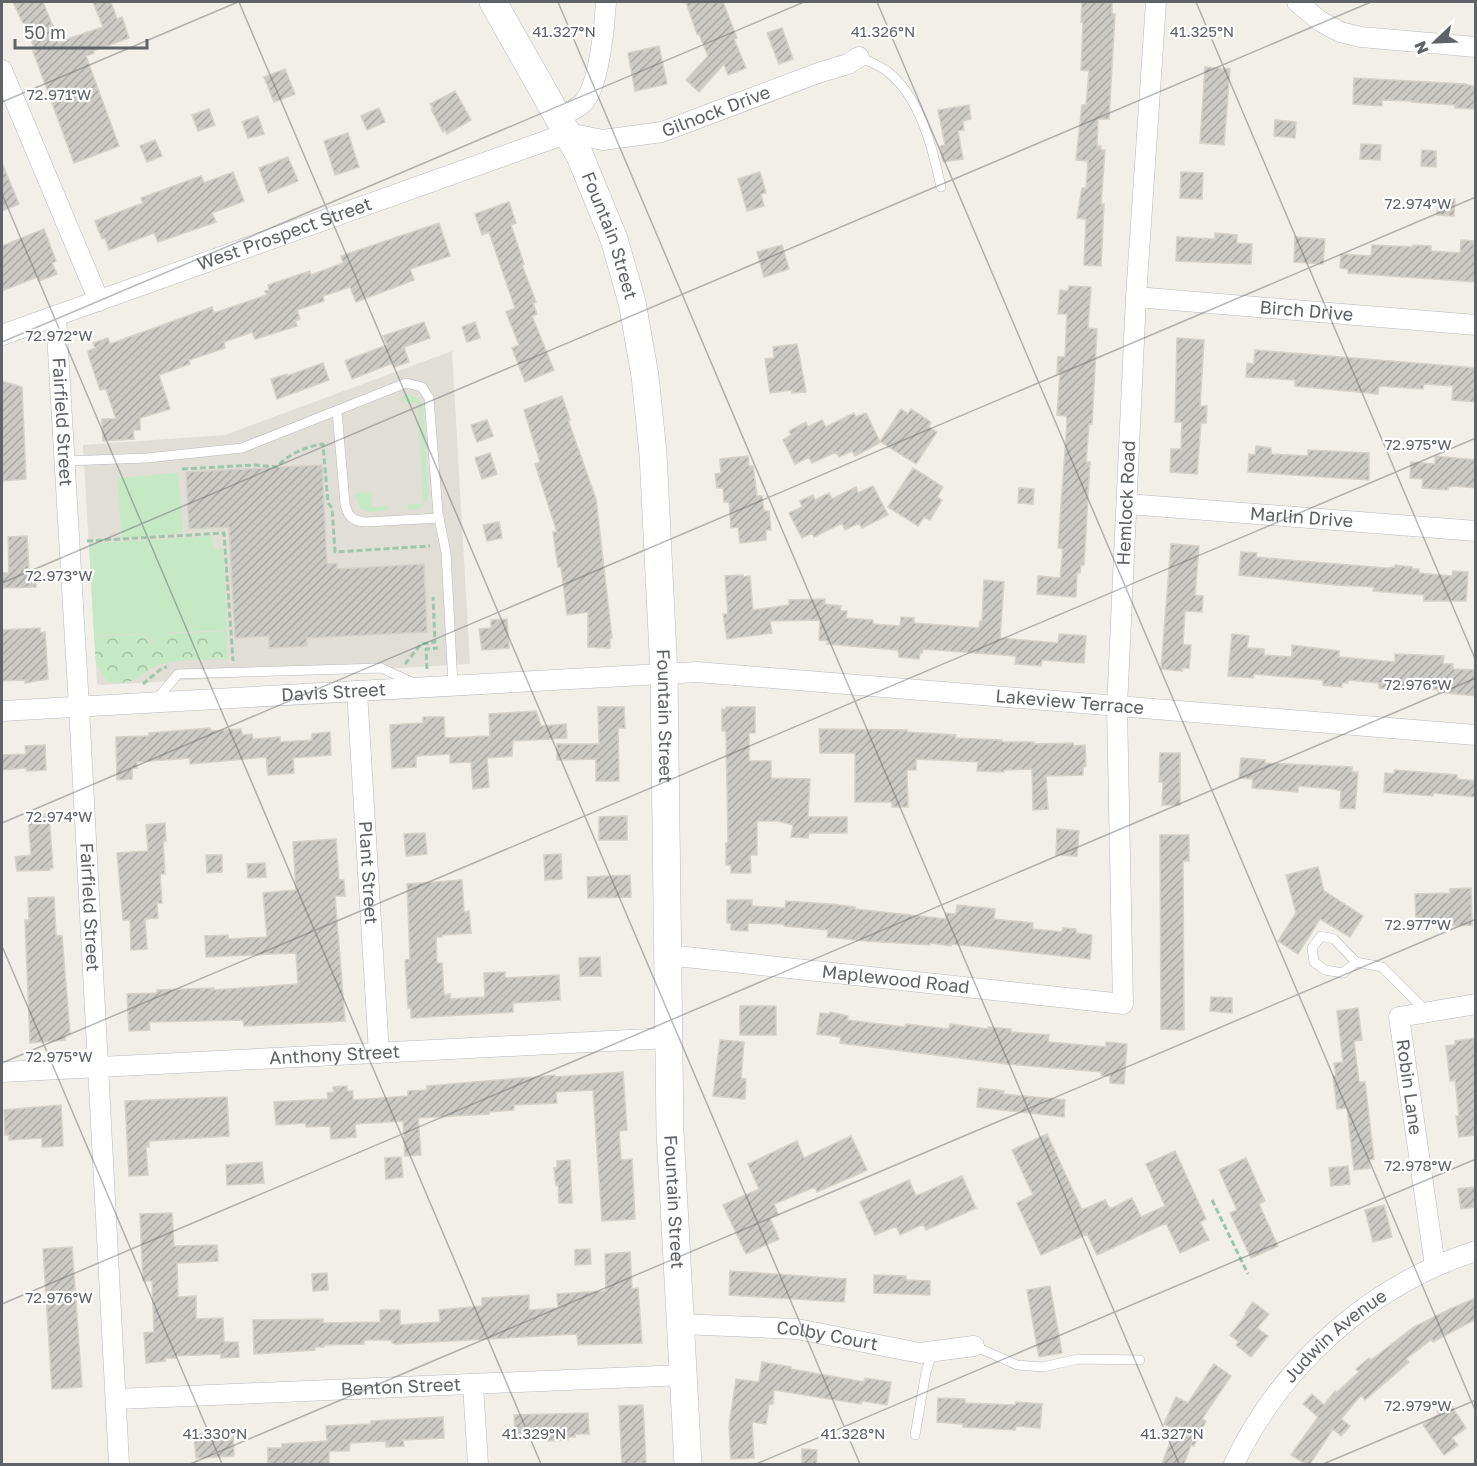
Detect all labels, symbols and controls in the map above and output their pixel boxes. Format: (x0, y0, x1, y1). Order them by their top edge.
scale bar (15, 12, 147, 50)
north arrow (1405, 12, 1465, 72)
text: 50 m (24, 21, 66, 43)
text: 41.327°N (532, 22, 596, 40)
text: 41.326°N (851, 22, 915, 40)
text: 41.325°N (1170, 22, 1234, 40)
text: N (1410, 38, 1433, 57)
street label: Gilnock Drive (658, 80, 773, 141)
text: 72.971°W (27, 85, 91, 103)
street label: Fountain Street (578, 168, 643, 302)
street label: West Prospect Street (194, 192, 374, 274)
text: 72.974°W (1385, 194, 1451, 212)
street label: Birch Drive (1259, 295, 1354, 325)
text: 72.972°W (25, 326, 93, 344)
street label: Fairfield Street (48, 357, 78, 487)
text: 72.975°W (1384, 435, 1452, 453)
street label: Hemlock Road (1112, 440, 1139, 566)
street label: Marlin Drive (1249, 501, 1354, 531)
text: 72.973°W (25, 566, 93, 584)
street label: Fountain Street (653, 648, 677, 783)
text: 72.976°W (1384, 675, 1452, 693)
street label: Davis Street (281, 677, 386, 705)
street label: Lakeview Terrace (995, 684, 1145, 718)
text: 72.974°W (26, 807, 92, 825)
street label: Plant Street (355, 820, 383, 925)
street label: Fairfield Street (76, 842, 105, 972)
text: 72.977°W (1385, 915, 1451, 933)
street label: Maplewood Road (821, 960, 971, 997)
street label: Robin Lane (1392, 1038, 1428, 1136)
street label: Anthony Street (269, 1040, 400, 1068)
text: 72.975°W (25, 1047, 93, 1065)
street label: Fountain Street (660, 1134, 689, 1270)
text: 72.978°W (1384, 1156, 1452, 1174)
street label: Judwin Avenue (1278, 1284, 1390, 1387)
text: 72.976°W (25, 1288, 93, 1306)
street label: Colby Court (776, 1316, 880, 1355)
street label: Benton Street (340, 1372, 461, 1400)
text: 72.979°W (1384, 1396, 1452, 1414)
text: 41.330°N (182, 1424, 248, 1442)
text: 41.329°N (502, 1424, 566, 1442)
text: 41.328°N (821, 1424, 885, 1442)
text: 41.327°N (1140, 1424, 1204, 1442)

